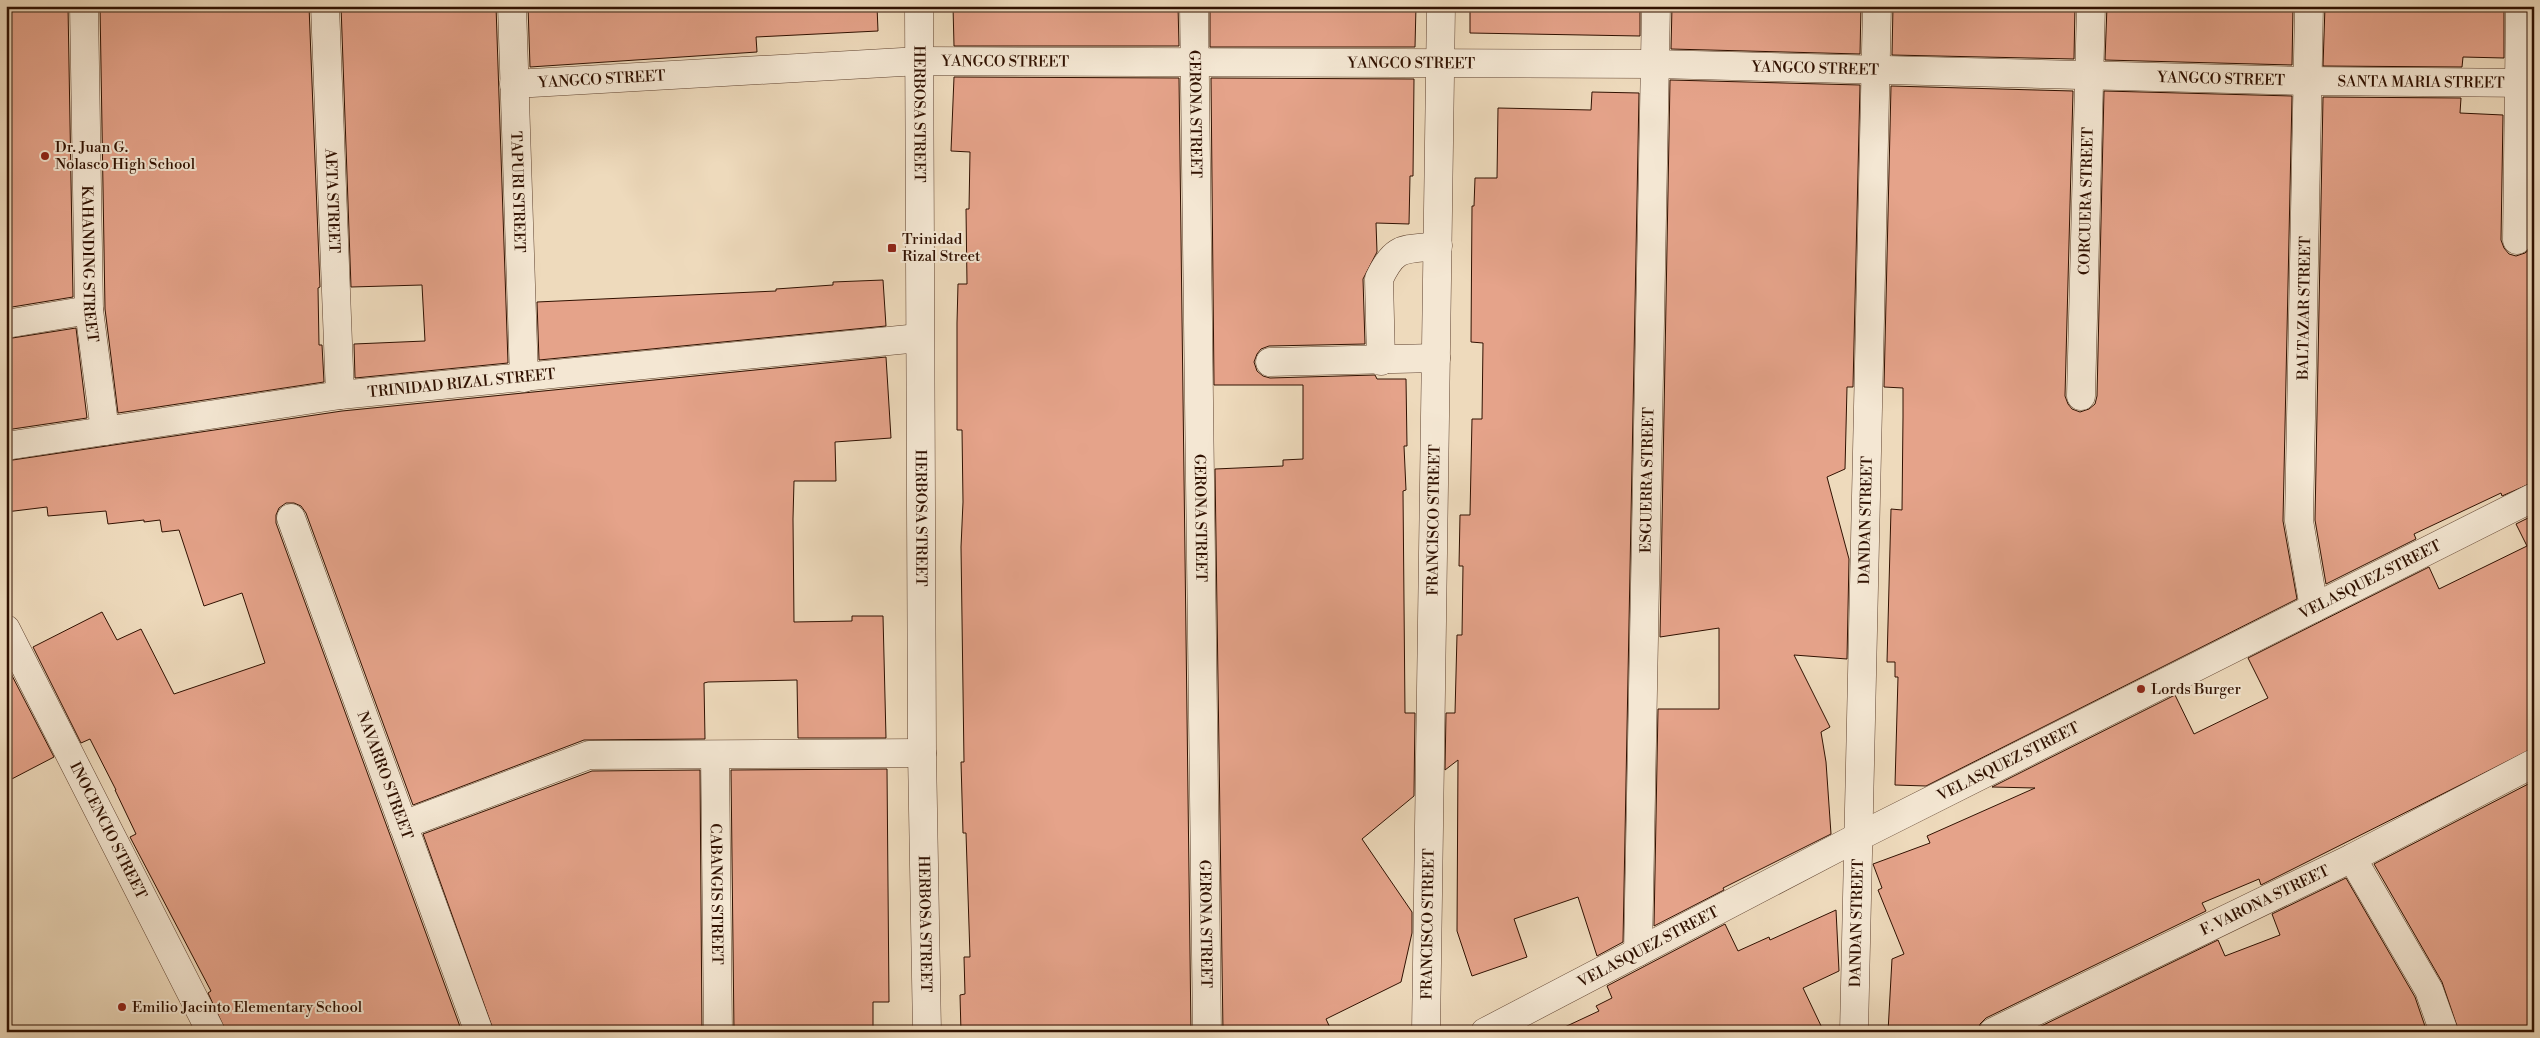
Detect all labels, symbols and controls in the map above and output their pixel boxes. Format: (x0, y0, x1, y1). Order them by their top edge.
street label: HERBOSA STREET (909, 45, 929, 183)
street label: GERONA STREET (1185, 50, 1205, 179)
street label: YANGCO STREET (941, 52, 1070, 72)
street label: YANGCO STREET (1347, 54, 1476, 73)
street label: YANGCO STREET (1750, 57, 1880, 80)
street label: YANGCO STREET (537, 66, 667, 93)
street label: YANGCO STREET (2156, 68, 2286, 90)
street label: SANTA MARIA STREET (2338, 72, 2505, 93)
street label: CORCUERA STREET (2075, 126, 2098, 275)
street label: TAPURI STREET (506, 131, 529, 253)
place label: Dr. Juan G. Nolasco High School (55, 138, 196, 174)
street label: AETA STREET (320, 147, 344, 254)
marker: Dr. Juan G. Nolasco High School (39, 150, 51, 162)
street label: KAHANDING STREET (77, 185, 102, 344)
place label: Trinidad Rizal Street (902, 230, 981, 266)
street label: BALTAZAR STREET (2294, 235, 2315, 381)
marker: Trinidad Rizal Street (886, 242, 898, 254)
street label: TRINIDAD RIZAL STREET (367, 365, 557, 402)
street label: ESGUERRA STREET (1637, 406, 1658, 553)
street label: FRANCISCO STREET (1423, 444, 1445, 596)
street label: HERBOSA STREET (911, 449, 930, 587)
street label: GERONA STREET (1190, 454, 1210, 583)
street label: DANDAN STREET (1855, 455, 1877, 585)
street label: VELASQUEZ STREET (2295, 536, 2445, 624)
place label: Lords Burger (2151, 680, 2242, 699)
marker: Lords Burger (2135, 683, 2147, 695)
street label: NAVARRO STREET (353, 709, 417, 843)
street label: VELASQUEZ STREET (1933, 718, 2083, 806)
street label: INOCENCIO STREET (65, 759, 151, 903)
street label: CABANGIS STREET (706, 823, 726, 965)
street label: FRANCISCO STREET (1417, 848, 1439, 1000)
street label: HERBOSA STREET (914, 855, 935, 993)
street label: DANDAN STREET (1846, 858, 1868, 987)
street label: GERONA STREET (1195, 860, 1215, 989)
street label: F. VARONA STREET (2197, 861, 2333, 940)
street label: VELASQUEZ STREET (1574, 902, 1722, 992)
place label: Emilio Jacinto Elementary School (132, 998, 363, 1017)
marker: Emilio Jacinto Elementary School (116, 1001, 128, 1013)

